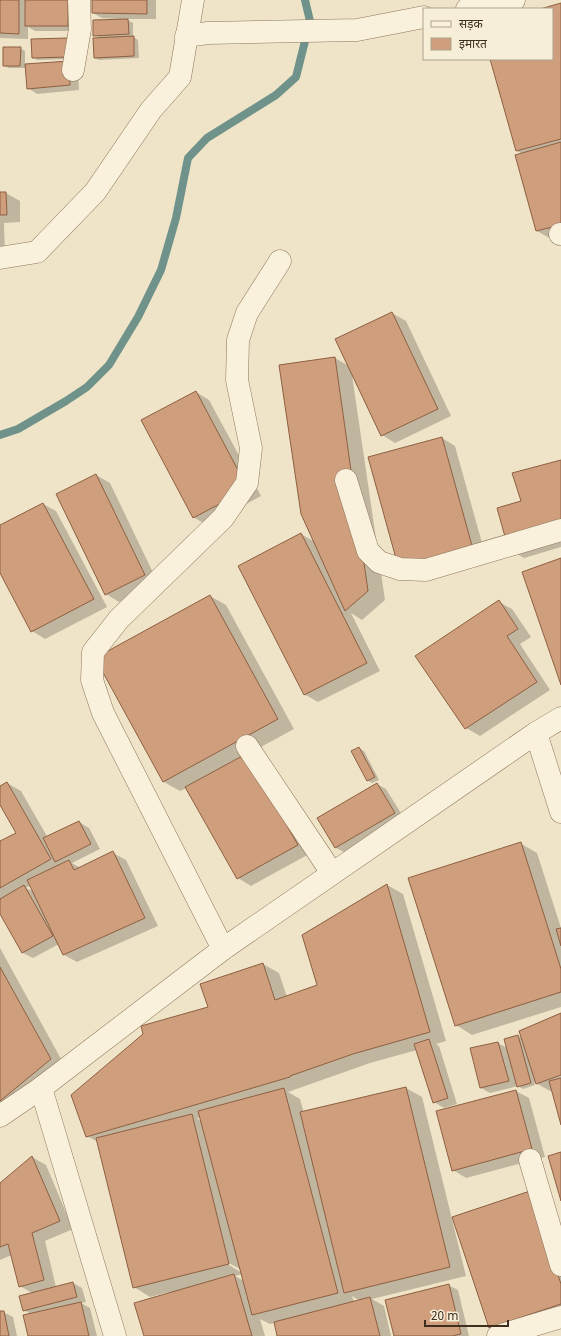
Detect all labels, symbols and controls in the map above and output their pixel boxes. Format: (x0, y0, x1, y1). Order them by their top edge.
legend (423, 8, 553, 60)
text: सड़क (459, 17, 484, 33)
text: इमारत (459, 37, 488, 53)
scale bar (425, 1302, 508, 1328)
text: 20 m (431, 1309, 459, 1325)

